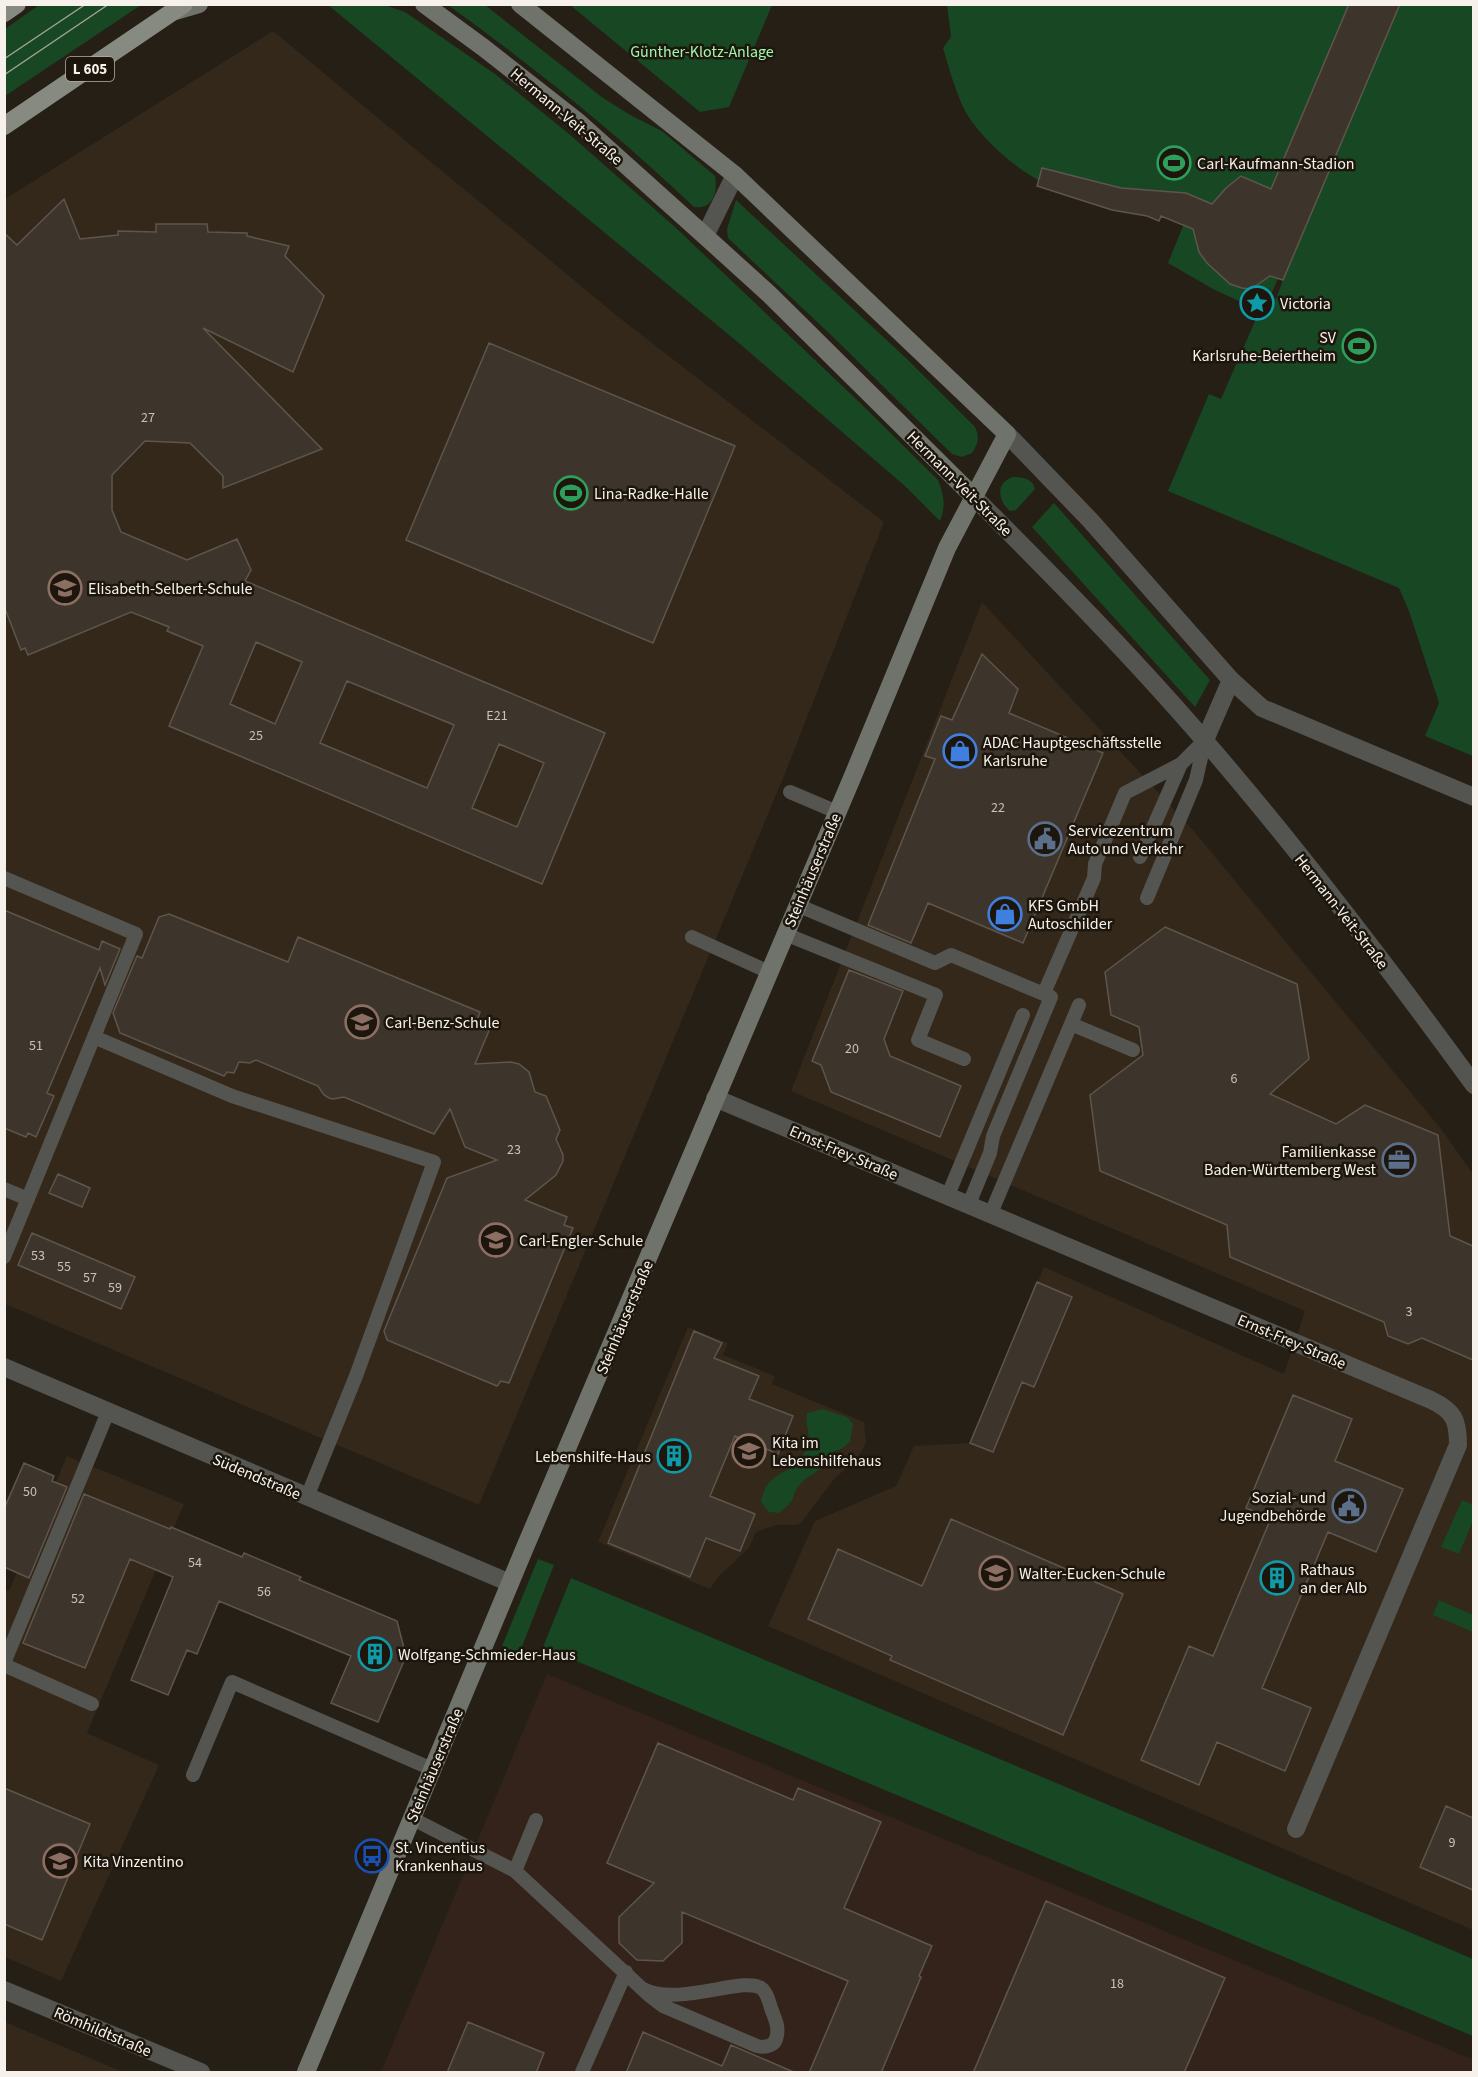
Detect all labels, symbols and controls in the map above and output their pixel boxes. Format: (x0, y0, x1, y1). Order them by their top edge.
park label: Günther-Klotz-Anlage (630, 41, 774, 63)
road number: L 605 (66, 57, 114, 81)
street label: Hermann-Veit-Straße (505, 63, 627, 171)
sports icon: Carl-Kaufmann-Stadion (1156, 145, 1192, 181)
place label: Carl-Kaufmann-Stadion (1197, 153, 1355, 175)
place icon: Victoria (1239, 285, 1275, 321)
place label: Victoria (1280, 293, 1331, 315)
place label: SV Karlsruhe-Beiertheim (1192, 327, 1337, 367)
sports icon: SV Karlsruhe-Beiertheim (1341, 328, 1377, 364)
house number: 27 (141, 408, 155, 428)
street label: Hermann-Veit-Straße (902, 426, 1017, 541)
sports icon: Lina-Radke-Halle (553, 475, 589, 511)
place label: Lina-Radke-Halle (594, 483, 709, 505)
school or university icon: Elisabeth-Selbert-Schule (47, 570, 83, 606)
place label: Elisabeth-Selbert-Schule (88, 578, 253, 600)
house number: E21 (486, 706, 508, 726)
house number: 25 (249, 726, 263, 746)
place label: ADAC Hauptgeschäftsstelle Karlsruhe (983, 732, 1162, 772)
shop icon: ADAC Hauptgeschäftsstelle Karlsruhe (942, 733, 978, 769)
house number: 22 (991, 798, 1005, 818)
street label: Steinhäuserstraße (779, 810, 847, 931)
place label: Servicezentrum Auto und Verkehr (1068, 820, 1184, 860)
public building icon: Servicezentrum Auto und Verkehr (1027, 821, 1063, 857)
street label: Hermann-Veit-Straße (1289, 849, 1393, 974)
place label: KFS GmbH Autoschilder (1028, 895, 1113, 935)
shop icon: KFS GmbH Autoschilder (987, 896, 1023, 932)
school or university icon: Carl-Benz-Schule (344, 1004, 380, 1040)
place label: Carl-Benz-Schule (385, 1012, 499, 1034)
house number: 51 (29, 1036, 43, 1056)
house number: 20 (845, 1039, 859, 1059)
house number: 6 (1231, 1069, 1238, 1089)
street label: Ernst-Frey-Straße (786, 1120, 901, 1186)
house number: 23 (507, 1140, 521, 1160)
place label: Familienkasse Baden-Württemberg West (1204, 1141, 1377, 1181)
office icon: Familienkasse Baden-Württemberg West (1381, 1142, 1417, 1178)
school or university icon: Carl-Engler-Schule (478, 1222, 514, 1258)
place label: Carl-Engler-Schule (519, 1230, 643, 1252)
house number: 53 (31, 1246, 45, 1266)
house number: 55 (57, 1257, 71, 1277)
street label: Steinhäuserstraße (591, 1257, 659, 1378)
house number: 57 (83, 1268, 97, 1288)
house number: 59 (108, 1278, 122, 1298)
house number: 3 (1406, 1302, 1413, 1322)
street label: Ernst-Frey-Straße (1234, 1309, 1349, 1375)
place label: Kita im Lebenshilfehaus (772, 1432, 881, 1472)
school or university icon: Kita im Lebenshilfehaus (731, 1433, 767, 1469)
building icon: Lebenshilfe-Haus (656, 1438, 692, 1474)
place label: Lebenshilfe-Haus (535, 1446, 651, 1468)
street label: Südendstraße (209, 1448, 304, 1505)
house number: 50 (23, 1482, 37, 1502)
place label: Sozial- und Jugendbehörde (1220, 1487, 1326, 1527)
public building icon: Sozial- und Jugendbehörde (1331, 1488, 1367, 1524)
house number: 54 (188, 1553, 202, 1573)
school or university icon: Walter-Eucken-Schule (978, 1555, 1014, 1591)
place label: Rathaus an der Alb (1300, 1559, 1367, 1599)
building icon: Rathaus an der Alb (1259, 1560, 1295, 1596)
place label: Walter-Eucken-Schule (1019, 1563, 1166, 1585)
house number: 56 (257, 1582, 271, 1602)
house number: 52 (71, 1589, 85, 1609)
building icon: Wolfgang-Schmieder-Haus (357, 1636, 393, 1672)
place label: Wolfgang-Schmieder-Haus (398, 1644, 576, 1666)
street label: Steinhäuserstraße (401, 1705, 469, 1826)
house number: 9 (1449, 1833, 1456, 1853)
place label: St. Vincentius Krankenhaus (395, 1837, 485, 1877)
bus stop icon: St. Vincentius Krankenhaus (354, 1838, 390, 1874)
school or university icon: Kita Vinzentino (42, 1843, 78, 1879)
place label: Kita Vinzentino (83, 1851, 184, 1873)
house number: 18 (1110, 1974, 1124, 1994)
street label: Römhildtstraße (50, 2001, 155, 2062)

